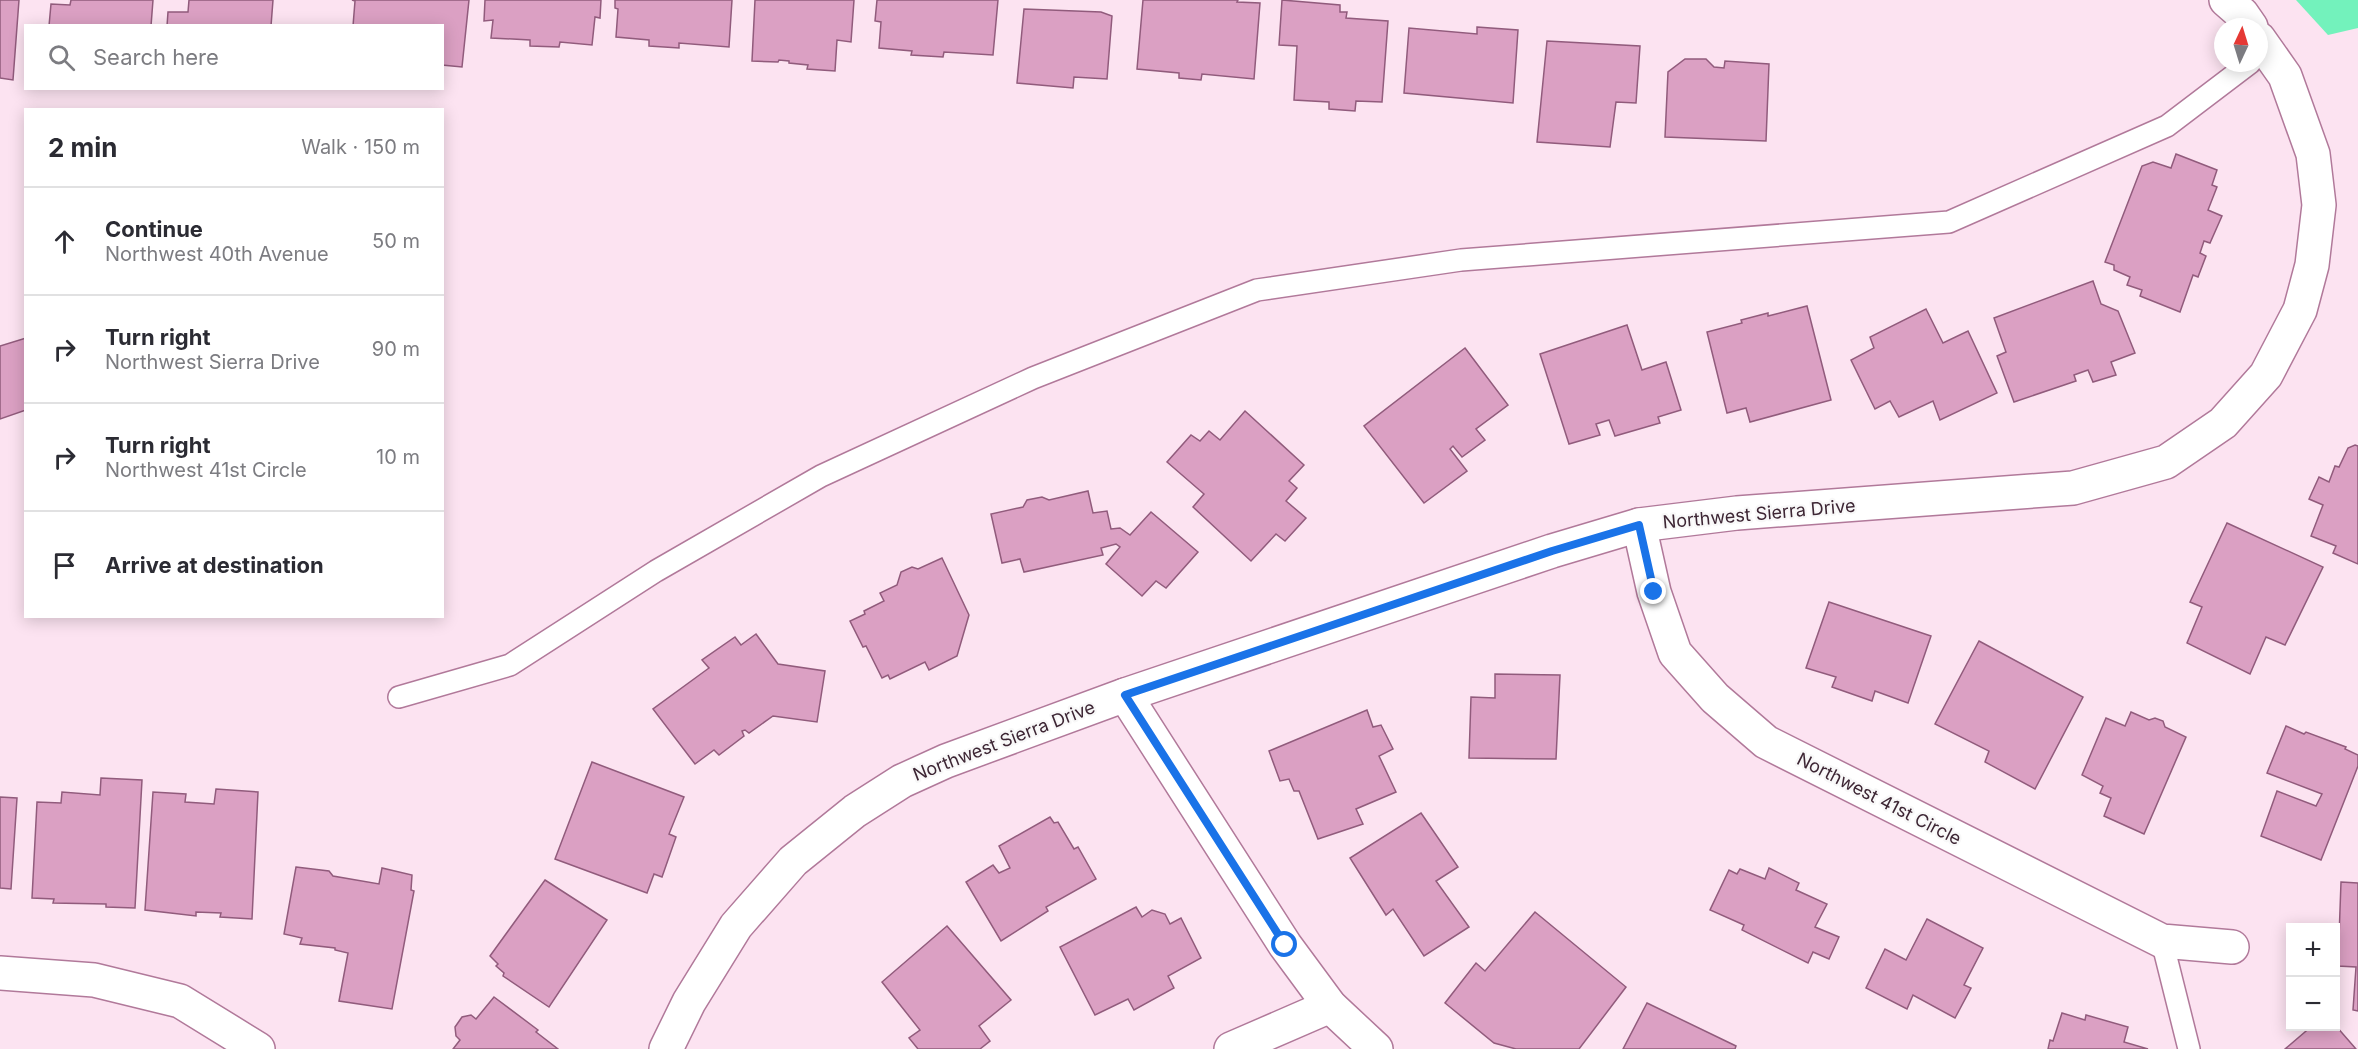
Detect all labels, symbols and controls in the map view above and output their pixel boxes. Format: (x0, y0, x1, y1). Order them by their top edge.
north arrow (2214, 18, 2268, 72)
search box (24, 24, 444, 90)
icon: search (45, 41, 78, 74)
text: Search here (93, 44, 219, 70)
text: 2 min (48, 132, 118, 163)
text: Walk · 150 m (301, 135, 420, 159)
text: Continue (105, 216, 203, 242)
icon: ahead (48, 225, 81, 258)
text: 50 m (372, 229, 420, 253)
text: Northwest 40th Avenue (105, 242, 329, 266)
text: Turn right (105, 324, 211, 350)
icon: right (48, 333, 81, 366)
text: 90 m (372, 337, 420, 361)
text: Northwest Sierra Drive (105, 350, 320, 374)
text: Turn right (105, 432, 211, 458)
icon: right (48, 441, 81, 474)
text: 10 m (376, 445, 420, 469)
text: Northwest 41st Circle (105, 458, 307, 482)
street label: Northwest Sierra Drive (1662, 495, 1856, 532)
icon: arrive (48, 549, 81, 582)
text: Arrive at destination (105, 552, 324, 578)
route end (1640, 578, 1666, 604)
street label: Northwest Sierra Drive (910, 696, 1098, 785)
street label: Northwest 41st Circle (1794, 748, 1965, 849)
map controls (2286, 923, 2340, 1031)
button: + (2286, 923, 2340, 977)
route start (1271, 931, 1297, 957)
button: − (2286, 977, 2340, 1031)

